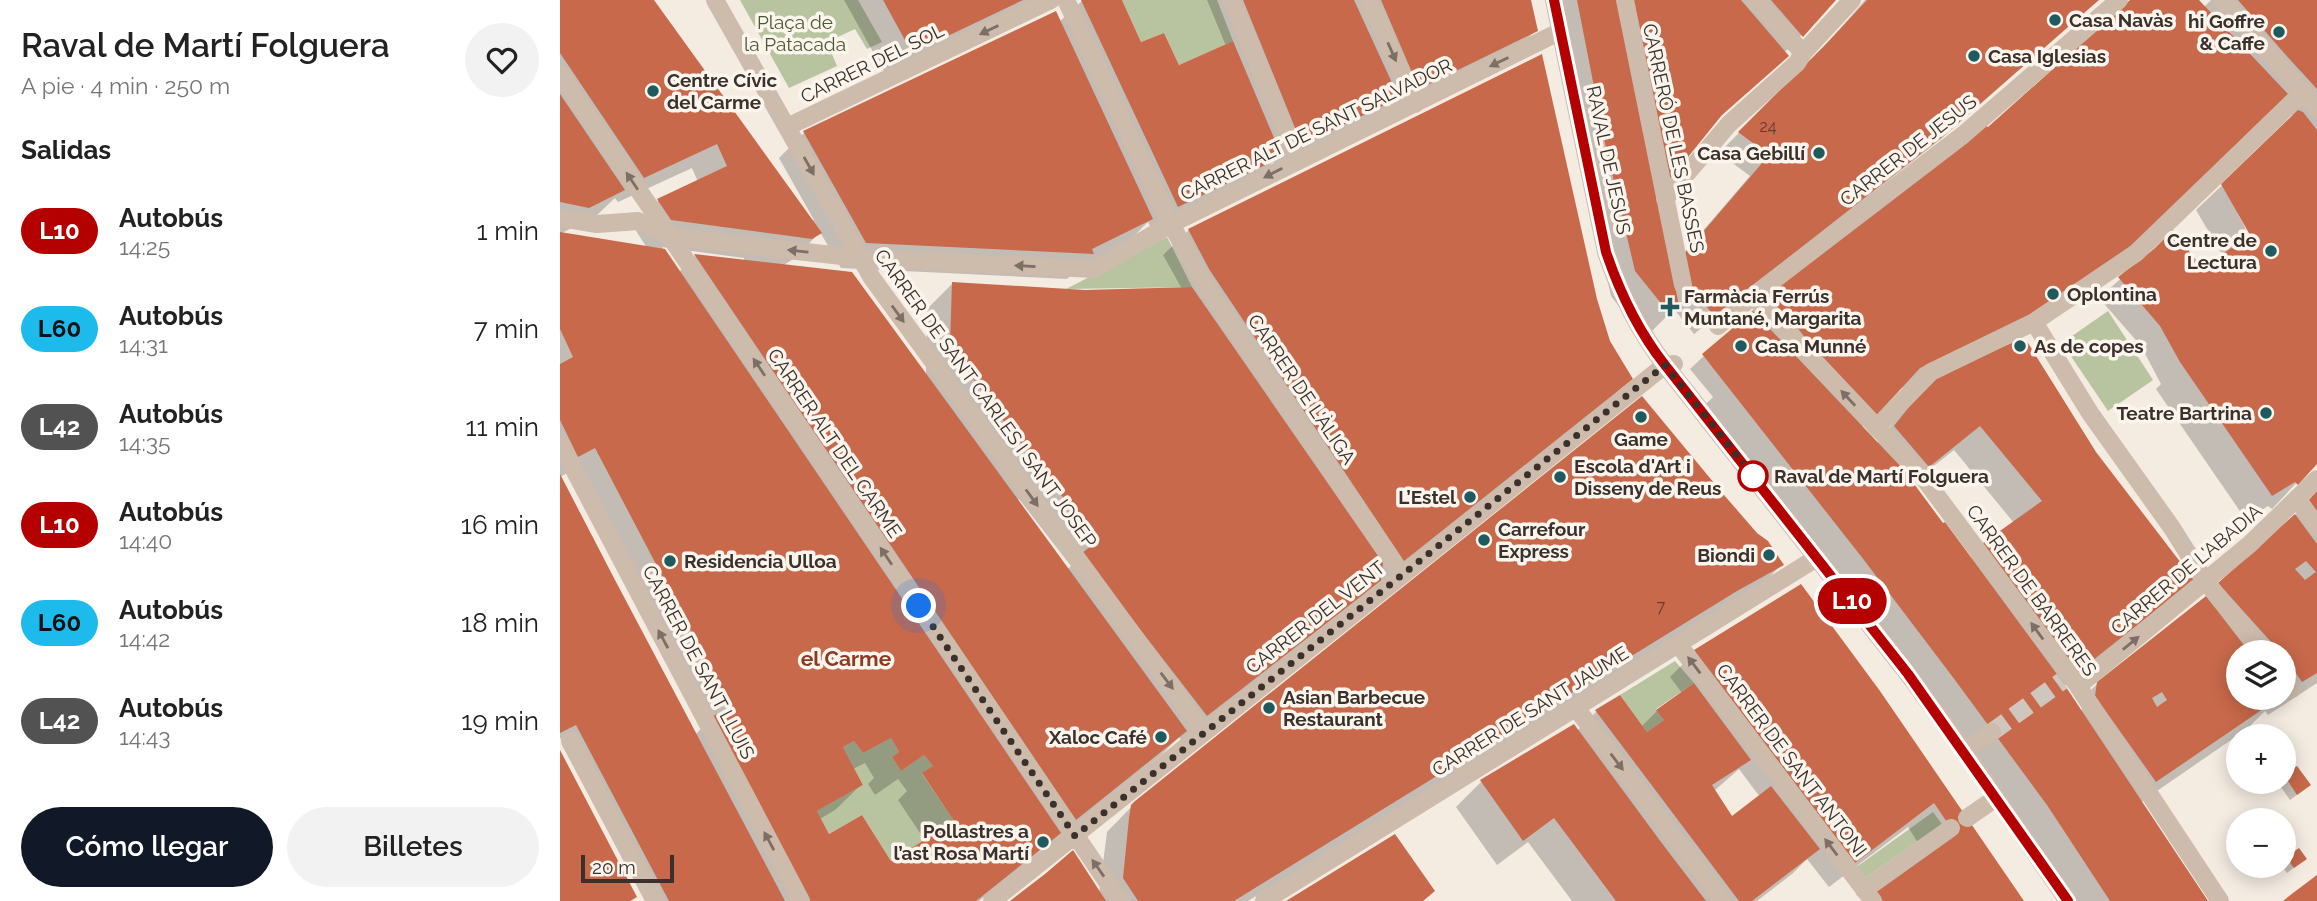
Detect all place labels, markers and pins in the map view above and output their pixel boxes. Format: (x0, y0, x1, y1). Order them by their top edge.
place label: Casa Navàs (2069, 9, 2173, 31)
place label: hi Goffre & Caffe (2188, 10, 2265, 54)
marker: Casa Navàs (2047, 12, 2063, 28)
marker: hi Goffre & Caffe (2271, 24, 2287, 40)
place label: Casa Iglesias (1988, 45, 2106, 67)
marker: Casa Iglesias (1966, 48, 1982, 64)
place label: Centre Cívic del Carme (667, 69, 777, 113)
marker: Centre Cívic del Carme (645, 83, 661, 99)
place label: Casa Gebillí (1697, 142, 1806, 164)
marker: Casa Gebillí (1811, 145, 1827, 161)
place label: Centre de Lectura (2167, 229, 2257, 273)
marker: Centre de Lectura (2263, 243, 2279, 259)
place label: Oplontina (2067, 283, 2157, 305)
place label: Farmàcia Ferrús Muntané, Margarita (1684, 285, 1862, 329)
marker: Oplontina (2045, 286, 2061, 302)
marker: Farmàcia Ferrús Muntané, Margarita (1662, 299, 1678, 315)
place label: Casa Munné (1755, 335, 1866, 357)
place label: As de copes (2034, 335, 2144, 357)
marker: Casa Munné (1733, 338, 1749, 354)
marker: As de copes (2012, 338, 2028, 354)
place label: Teatre Bartrina (2116, 402, 2252, 424)
marker: Teatre Bartrina (2258, 405, 2274, 421)
marker: Game (1633, 409, 1649, 425)
place label: Game (1614, 428, 1668, 450)
place label: Escola d'Art i Disseny de Reus (1574, 455, 1721, 499)
marker: Raval de Martí Folguera (1738, 461, 1768, 491)
place label: Raval de Martí Folguera (1774, 465, 1989, 487)
marker: Escola d'Art i Disseny de Reus (1552, 469, 1568, 485)
place label: L’Estel (1398, 486, 1457, 508)
marker: L’Estel (1462, 489, 1478, 505)
place label: Carrefour Express (1498, 518, 1586, 562)
marker: Carrefour Express (1476, 532, 1492, 548)
place label: Biondi (1697, 544, 1755, 566)
marker: Biondi (1761, 547, 1777, 563)
place label: Residencia Ulloa (684, 550, 837, 572)
marker: Residencia Ulloa (662, 553, 678, 569)
place label: Asian Barbecue Restaurant (1283, 686, 1425, 730)
marker: Asian Barbecue Restaurant (1261, 700, 1277, 716)
place label: Xaloc Café (1048, 726, 1147, 748)
marker: Xaloc Café (1153, 729, 1169, 745)
place label: Pollastres a l’ast Rosa Martí (894, 820, 1030, 864)
marker: Pollastres a l’ast Rosa Martí (1035, 834, 1051, 850)

